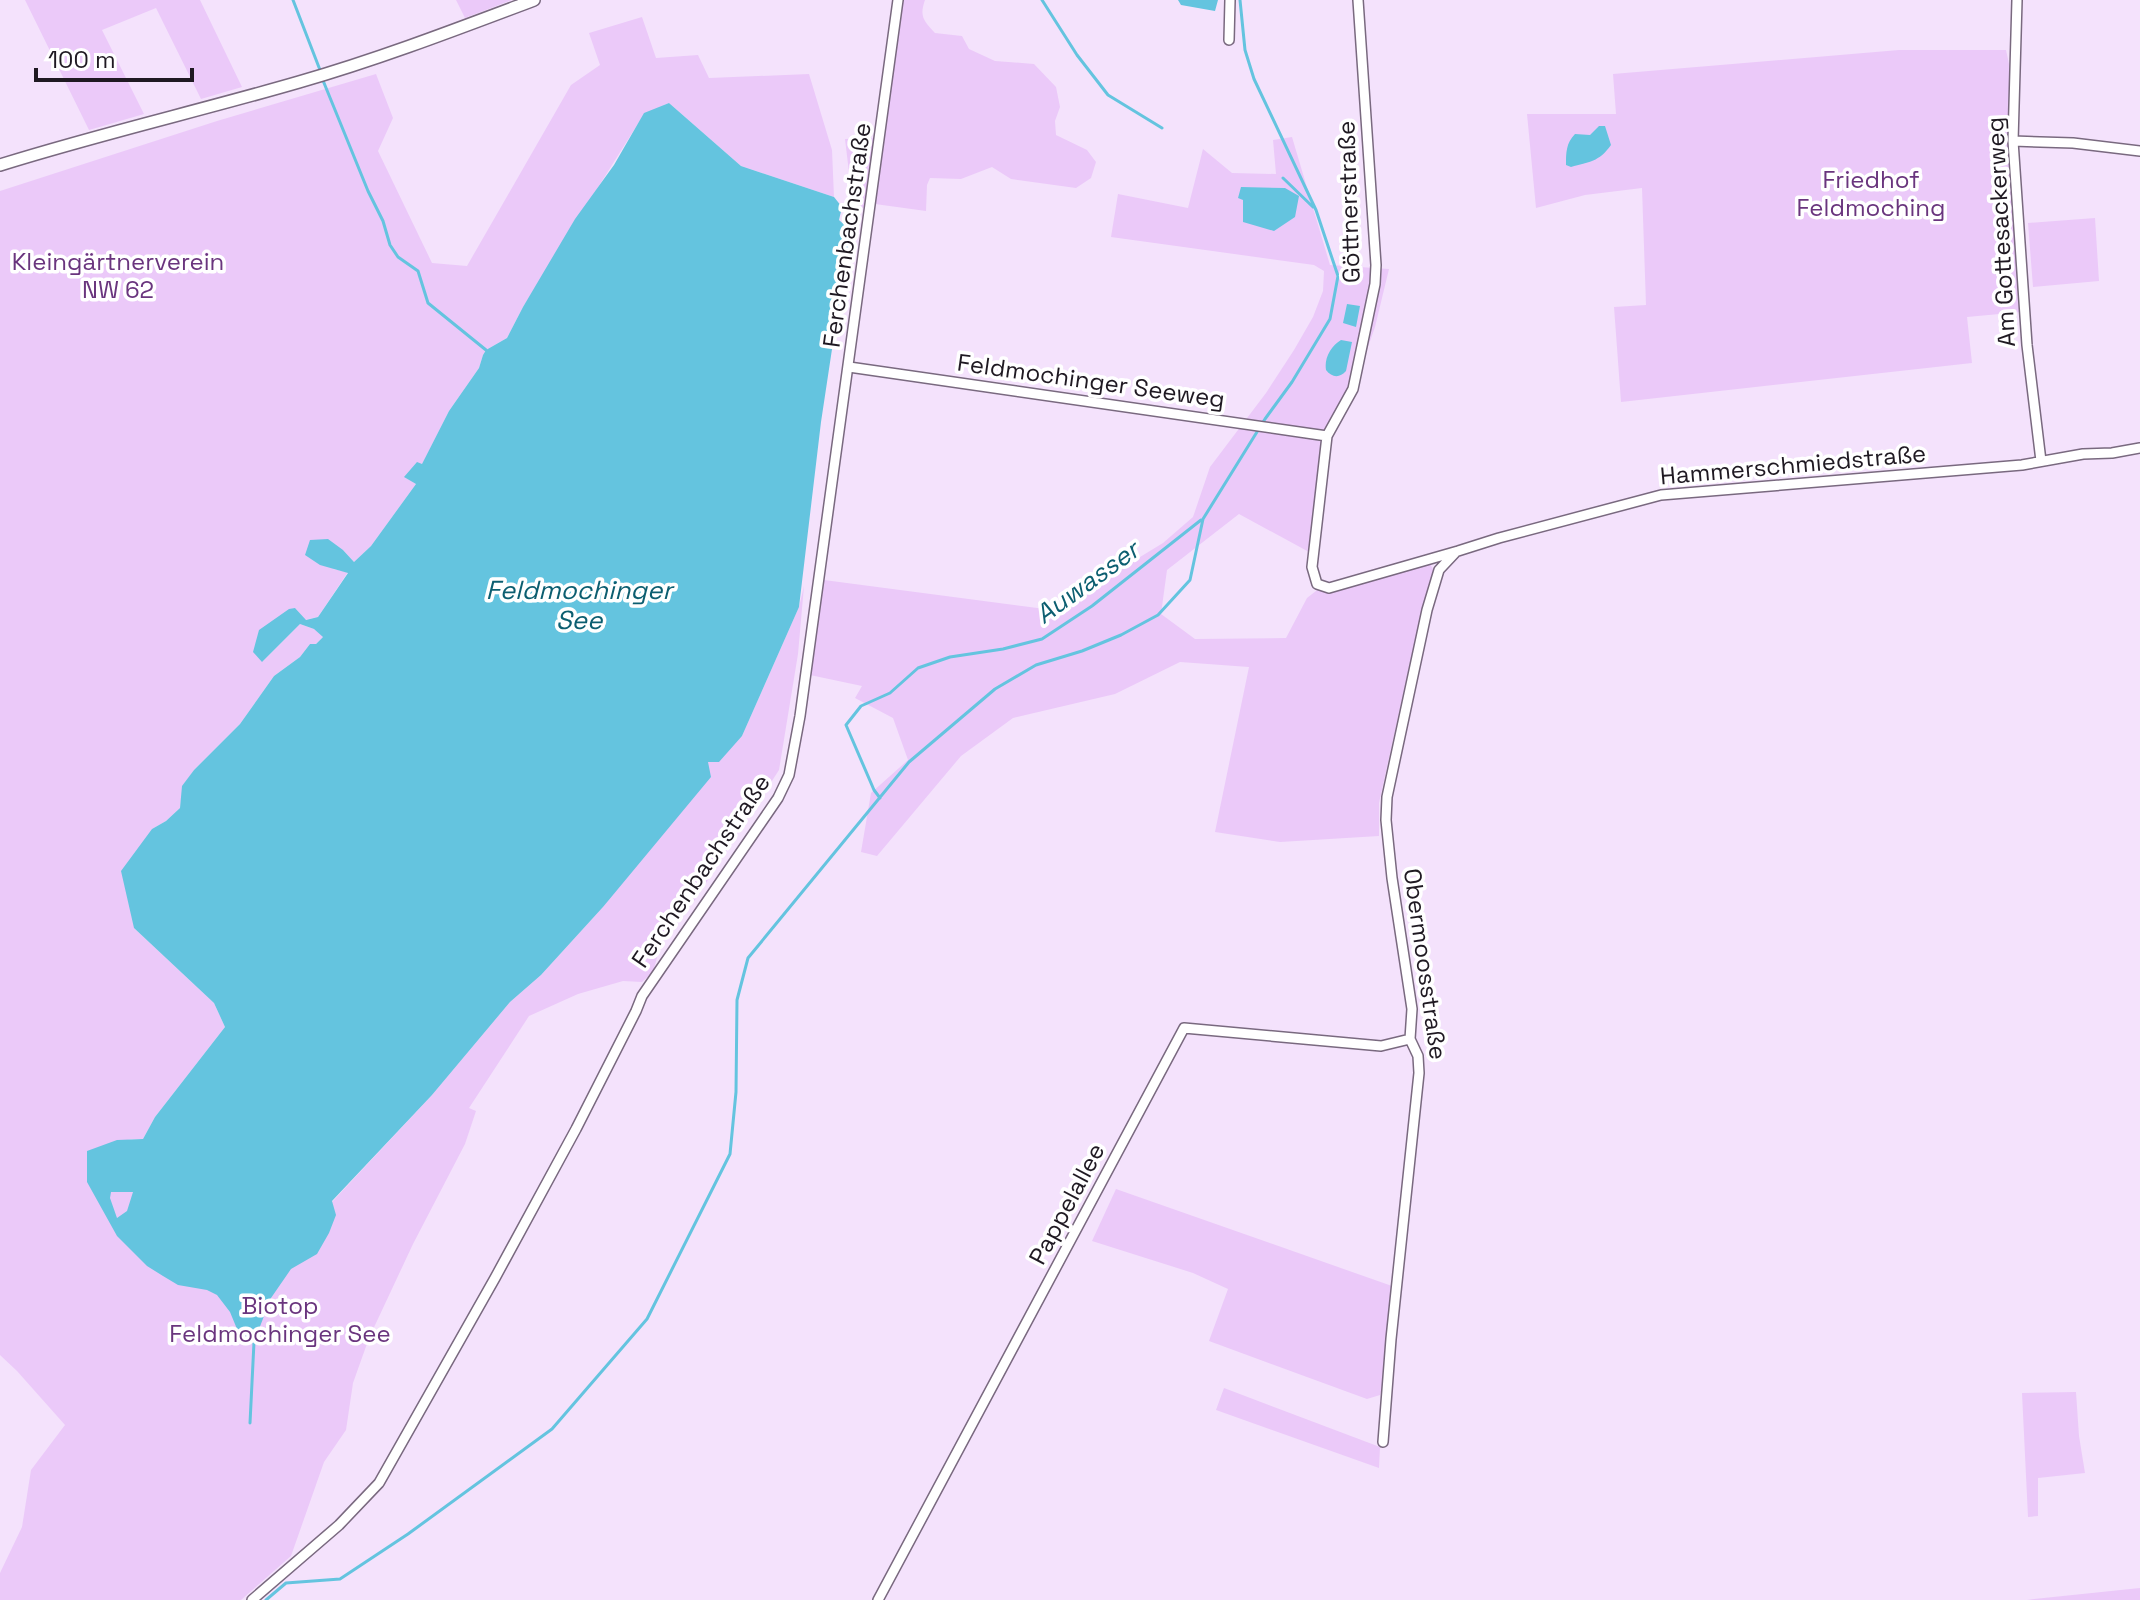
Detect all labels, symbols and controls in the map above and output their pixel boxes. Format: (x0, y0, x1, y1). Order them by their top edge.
scale bar (36, 32, 192, 82)
text: 100 m (48, 44, 116, 75)
street label: Am Gottesackerweg (1979, 116, 2022, 348)
street label: Göttnerstraße (1330, 120, 1367, 284)
street label: Ferchenbachstraße (815, 121, 878, 349)
park label: Friedhof Feldmoching (1797, 164, 1945, 223)
park label: Kleingärtnerverein NW 62 (12, 246, 224, 305)
street label: Feldmochinger Seeweg (955, 346, 1227, 415)
street label: Hammerschmiedstraße (1659, 437, 1927, 492)
water label: Auwasser (1028, 531, 1148, 631)
water label: Feldmochinger See (486, 573, 675, 637)
street label: Ferchenbachstraße (624, 768, 777, 973)
street label: Obermoosstraße (1397, 866, 1454, 1062)
street label: Pappelallee (1022, 1138, 1111, 1270)
park label: Biotop Feldmochinger See (169, 1290, 391, 1349)

